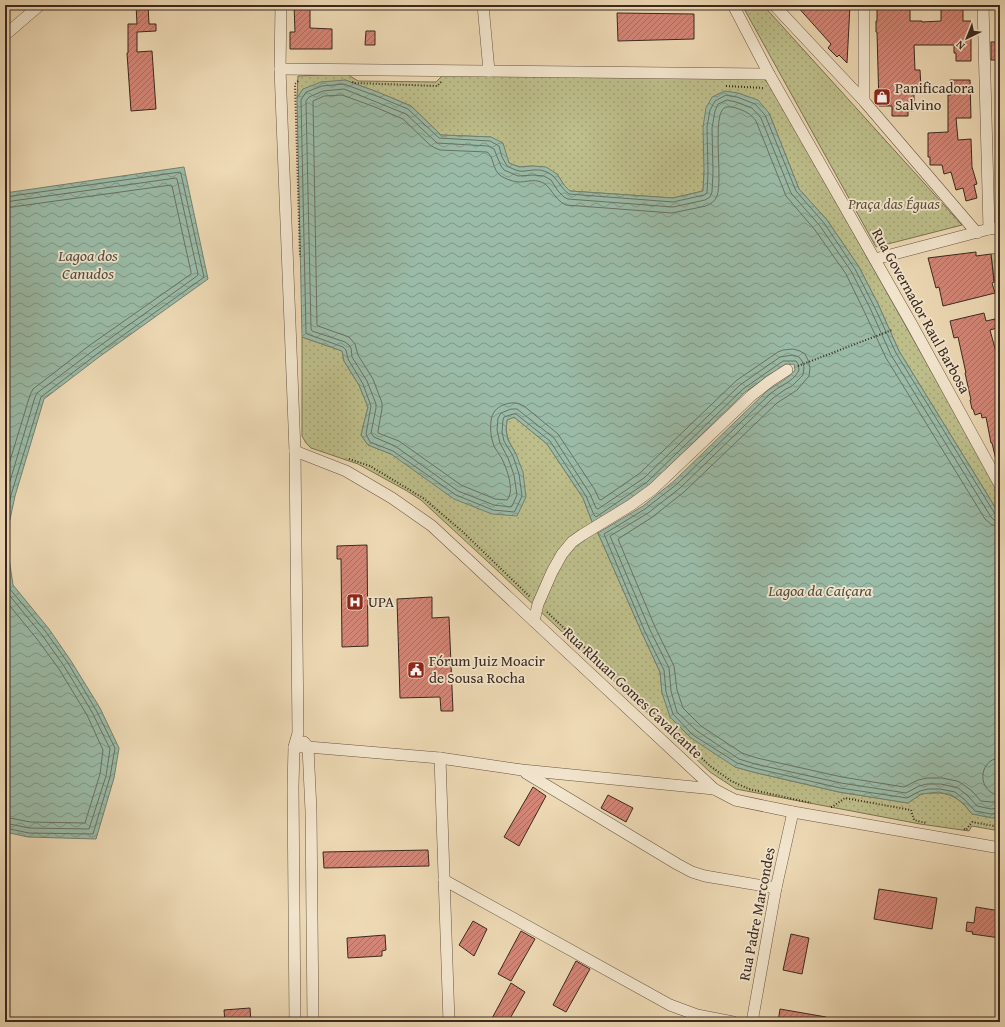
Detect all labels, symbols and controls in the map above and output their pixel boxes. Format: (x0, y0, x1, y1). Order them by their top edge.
north arrow (947, 18, 987, 58)
text: N (952, 37, 968, 54)
place label: Panificadora Salvino (895, 77, 974, 115)
shop icon: Panificadora Salvino (872, 87, 892, 107)
park label: Praça das Éguas (847, 193, 940, 214)
street label: Rua Governador Raul Barbosa (867, 224, 976, 397)
water label: Lagoa dos Canudos (57, 243, 118, 285)
water label: Lagoa da Caiçara (767, 578, 872, 602)
place label: UPA (368, 591, 394, 612)
hospital icon: UPA (345, 592, 365, 612)
street label: Rua Rhuan Gomes Cavalcante (559, 622, 708, 763)
place label: Fórum Juiz Moacir de Sousa Rocha (429, 650, 545, 688)
public building icon: Fórum Juiz Moacir de Sousa Rocha (406, 660, 426, 680)
street label: Rua Padre Marcondes (733, 845, 780, 982)

